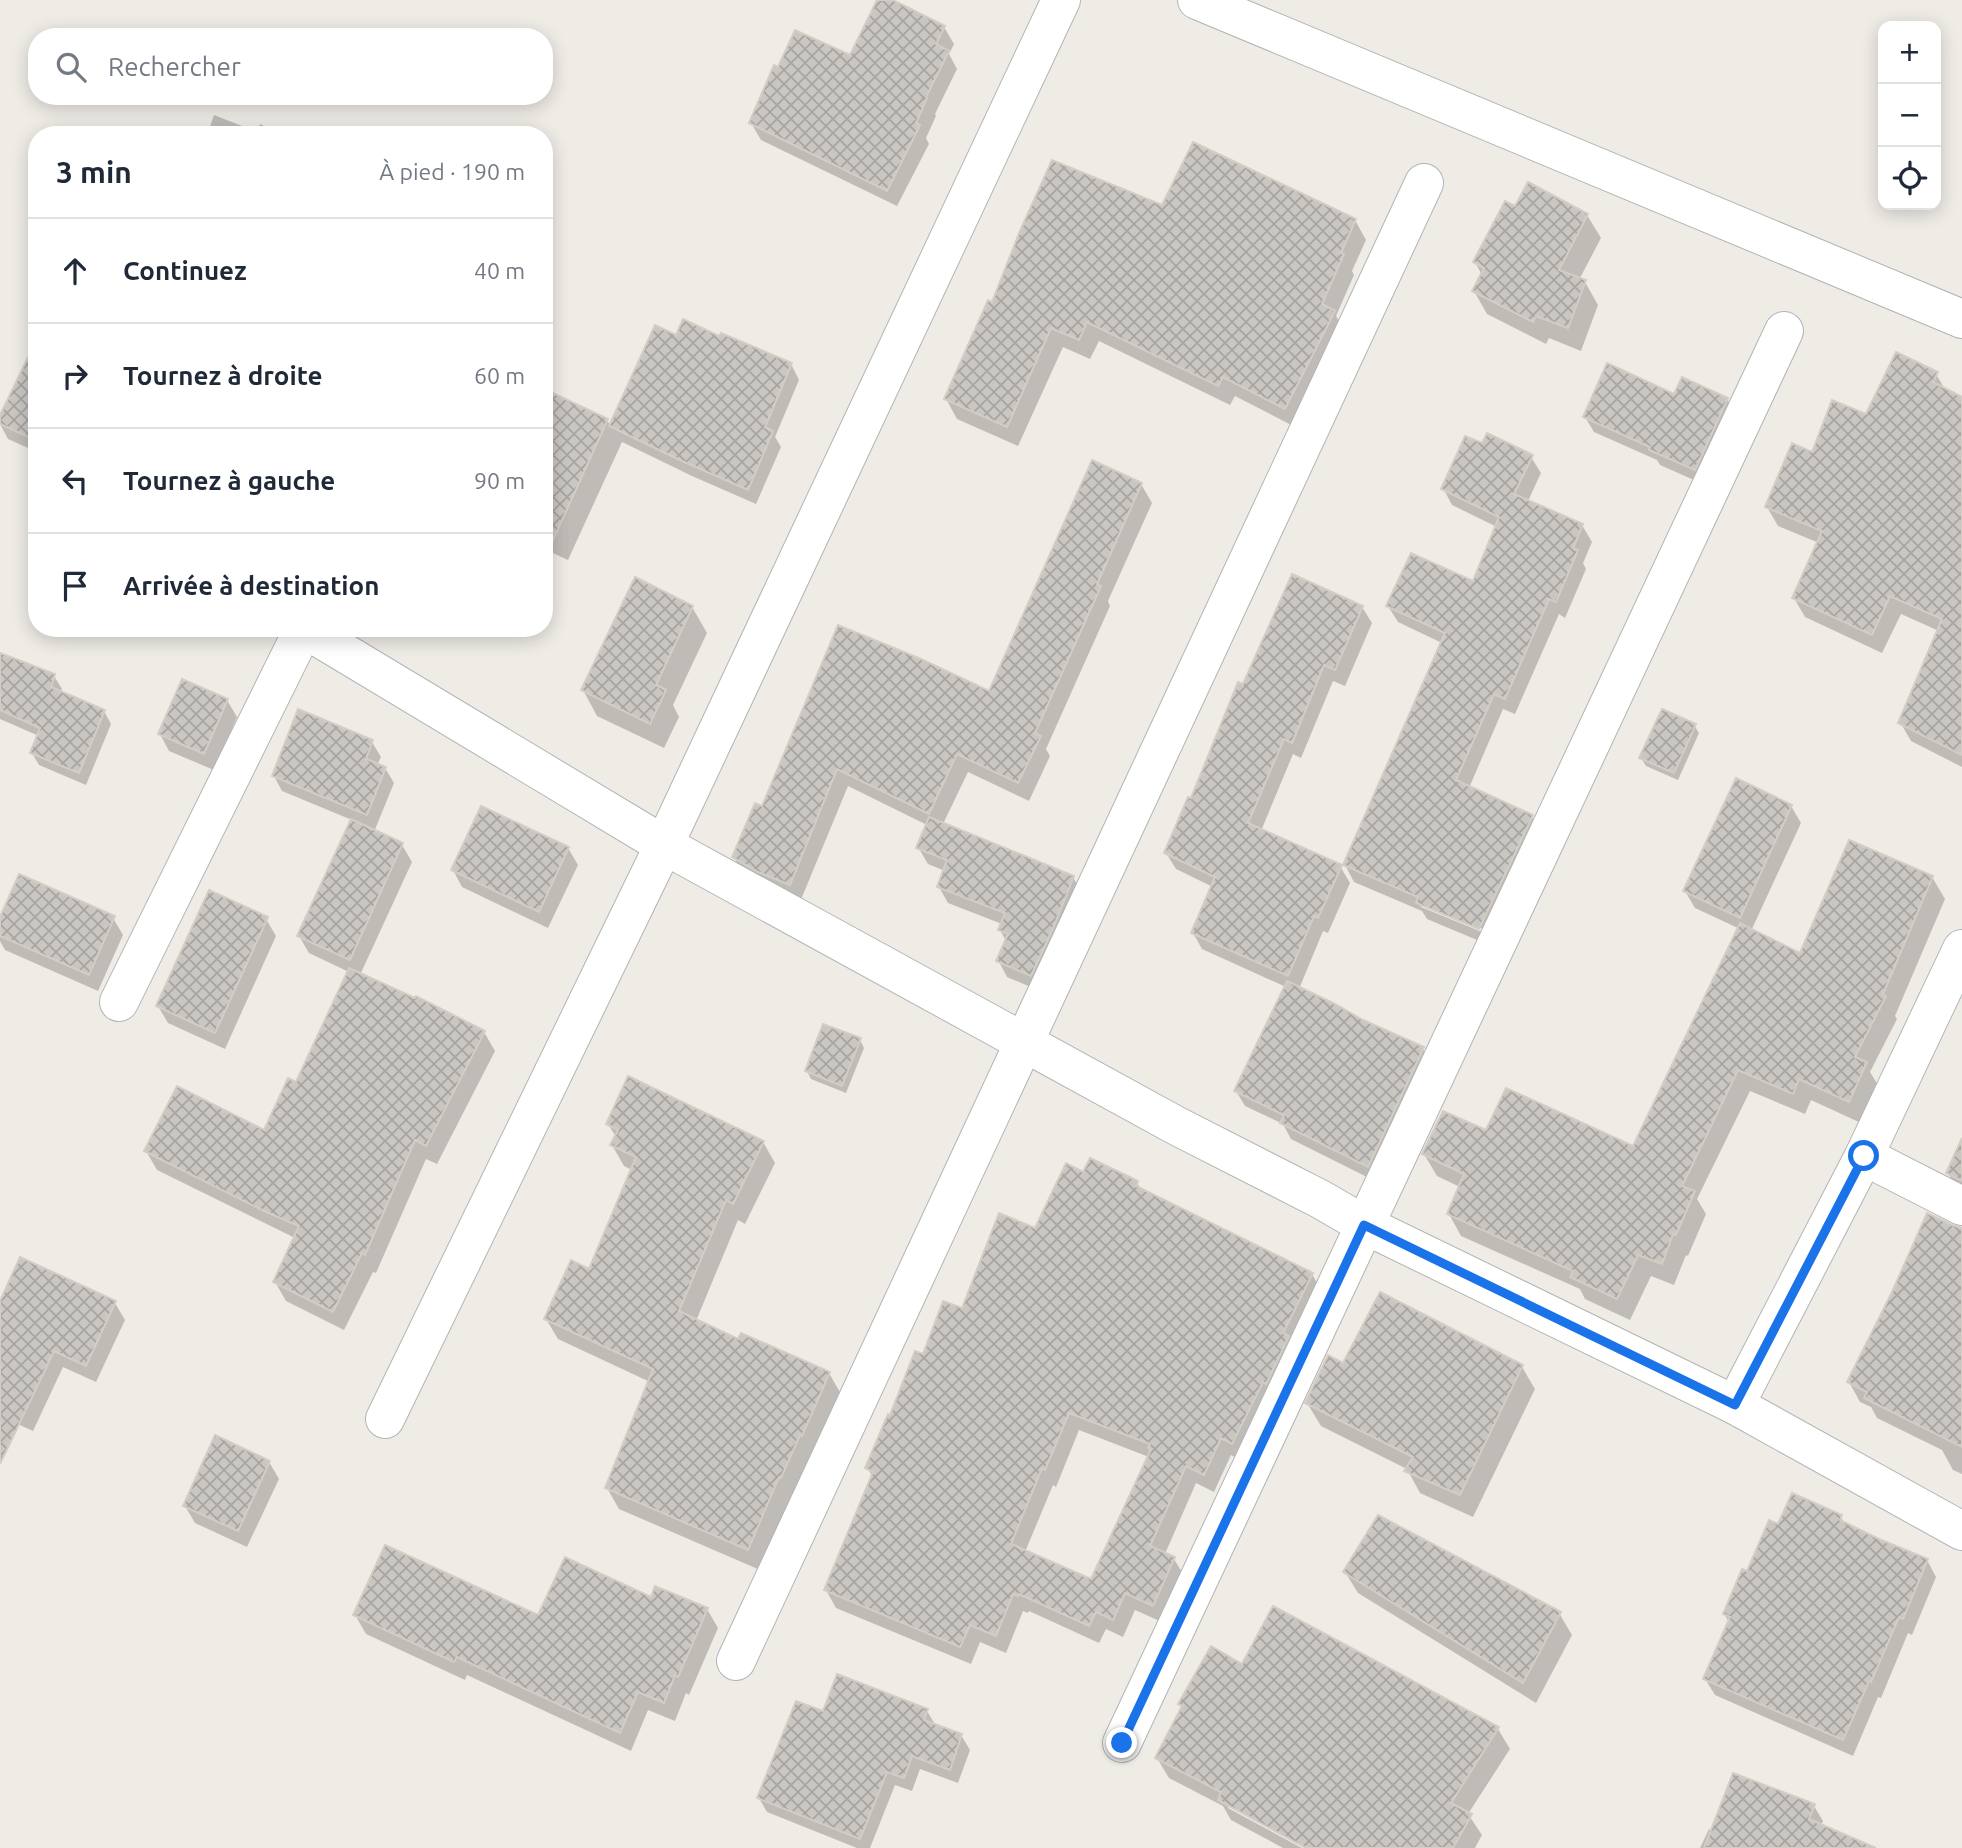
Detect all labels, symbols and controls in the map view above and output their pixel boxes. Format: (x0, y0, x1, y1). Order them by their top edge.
map controls (1878, 21, 1941, 210)
button: + (1878, 21, 1941, 84)
search box (28, 28, 553, 105)
icon: search (52, 48, 90, 86)
text: Rechercher (108, 52, 241, 81)
button: − (1878, 84, 1941, 147)
button: locate (1878, 147, 1941, 210)
text: 3 min (56, 155, 132, 189)
text: À pied · 190 m (379, 159, 525, 184)
icon: ahead (56, 252, 94, 290)
text: Continuez (123, 256, 247, 285)
text: 40 m (474, 258, 525, 283)
icon: right (56, 357, 94, 395)
text: Tournez à droite (123, 361, 322, 390)
text: 60 m (474, 363, 525, 388)
icon: left (56, 462, 94, 500)
text: Tournez à gauche (123, 466, 335, 495)
text: 90 m (474, 468, 525, 493)
icon: arrive (56, 567, 94, 605)
text: Arrivée à destination (123, 571, 379, 600)
route start (1848, 1140, 1879, 1171)
route end (1106, 1727, 1137, 1758)

